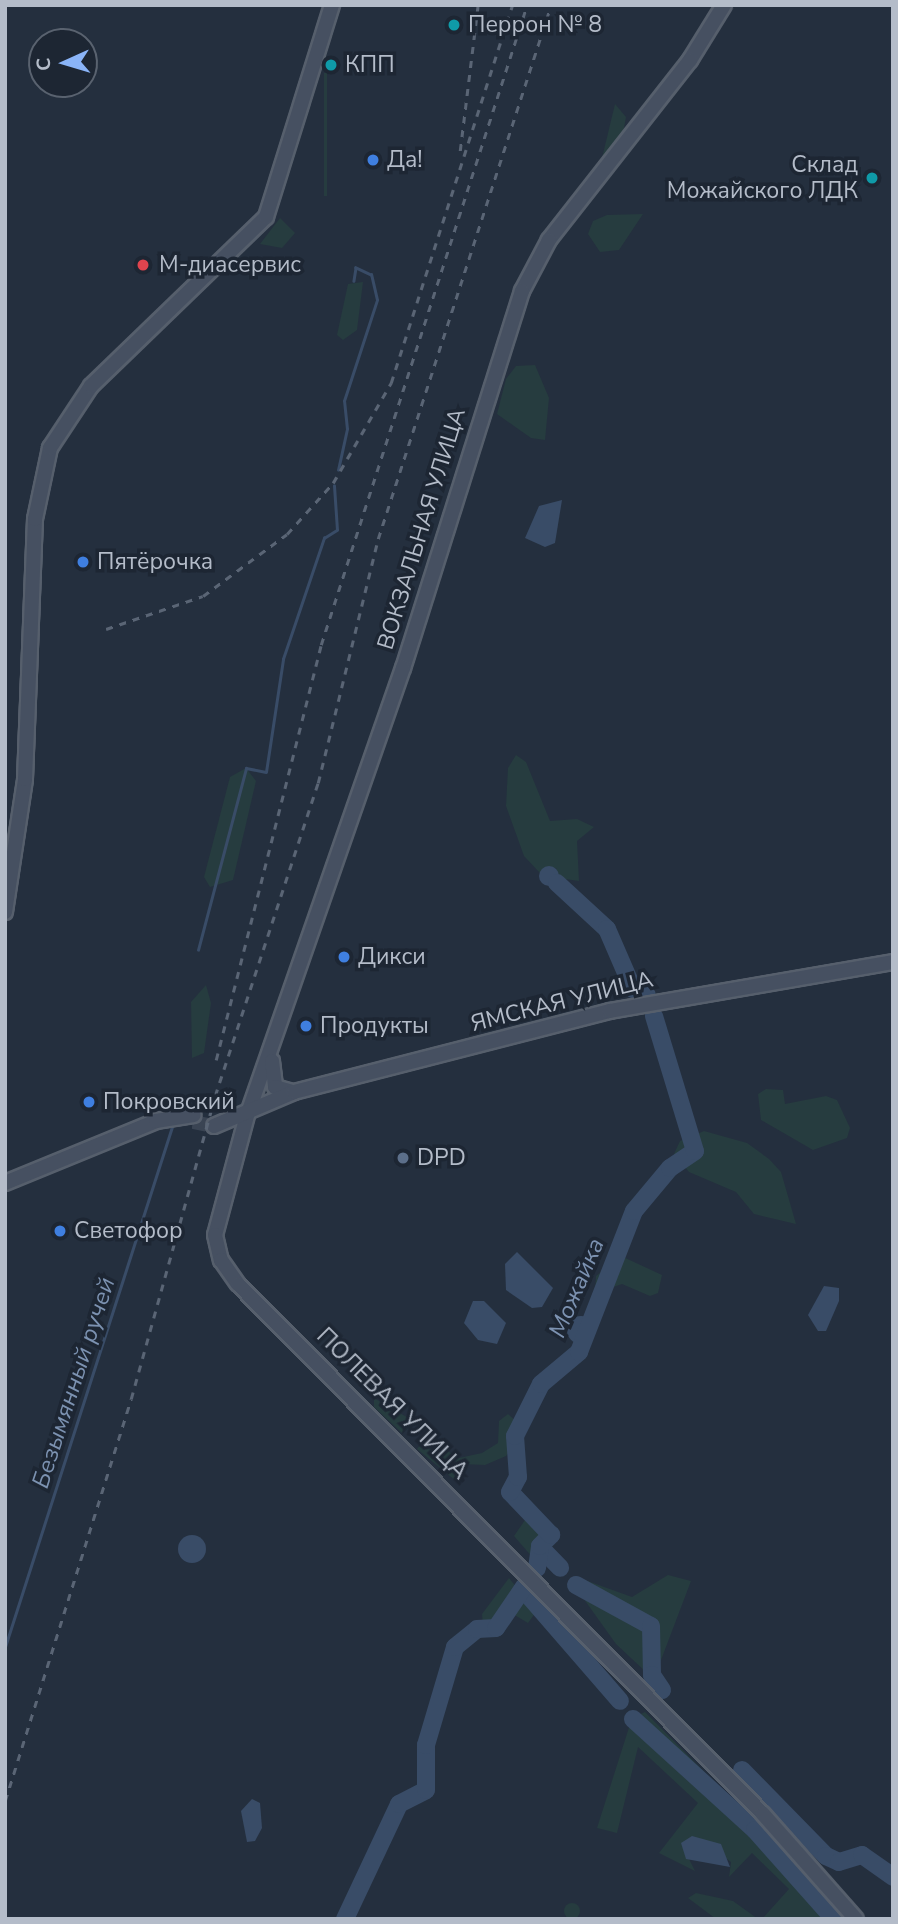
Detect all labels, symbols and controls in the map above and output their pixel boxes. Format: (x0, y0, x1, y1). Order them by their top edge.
place label: Перрон № 8 (468, 11, 602, 39)
marker: Перрон № 8 (446, 17, 462, 33)
north arrow (28, 28, 98, 98)
place label: КПП (345, 51, 395, 79)
text: С (31, 57, 57, 72)
marker: КПП (323, 57, 339, 73)
place label: Да! (387, 146, 423, 174)
place label: Склад Можайского ЛДК (667, 151, 858, 205)
marker: Да! (365, 152, 381, 168)
marker: Склад Можайского ЛДК (864, 170, 880, 186)
place label: М-диасервис (159, 251, 301, 279)
marker: М-диасервис (133, 255, 153, 275)
street label: ВОКЗАЛЬНАЯ УЛИЦА (372, 405, 472, 653)
place label: Пятёрочка (97, 548, 213, 576)
marker: Пятёрочка (75, 554, 91, 570)
place label: Дикси (358, 943, 426, 971)
marker: Дикси (336, 949, 352, 965)
street label: ЯМСКАЯ УЛИЦА (468, 966, 656, 1038)
place label: Продукты (320, 1012, 429, 1040)
marker: Продукты (298, 1018, 314, 1034)
place label: Покровский (103, 1088, 235, 1116)
marker: Покровский (81, 1094, 97, 1110)
place label: DPD (417, 1144, 466, 1172)
marker: DPD (395, 1150, 411, 1166)
place label: Светофор (74, 1217, 183, 1245)
marker: Светофор (52, 1223, 68, 1239)
water label: Можайка (543, 1234, 611, 1342)
water label: Безымянный ручей (26, 1274, 122, 1492)
street label: ПОЛЕВАЯ УЛИЦА (311, 1323, 473, 1485)

